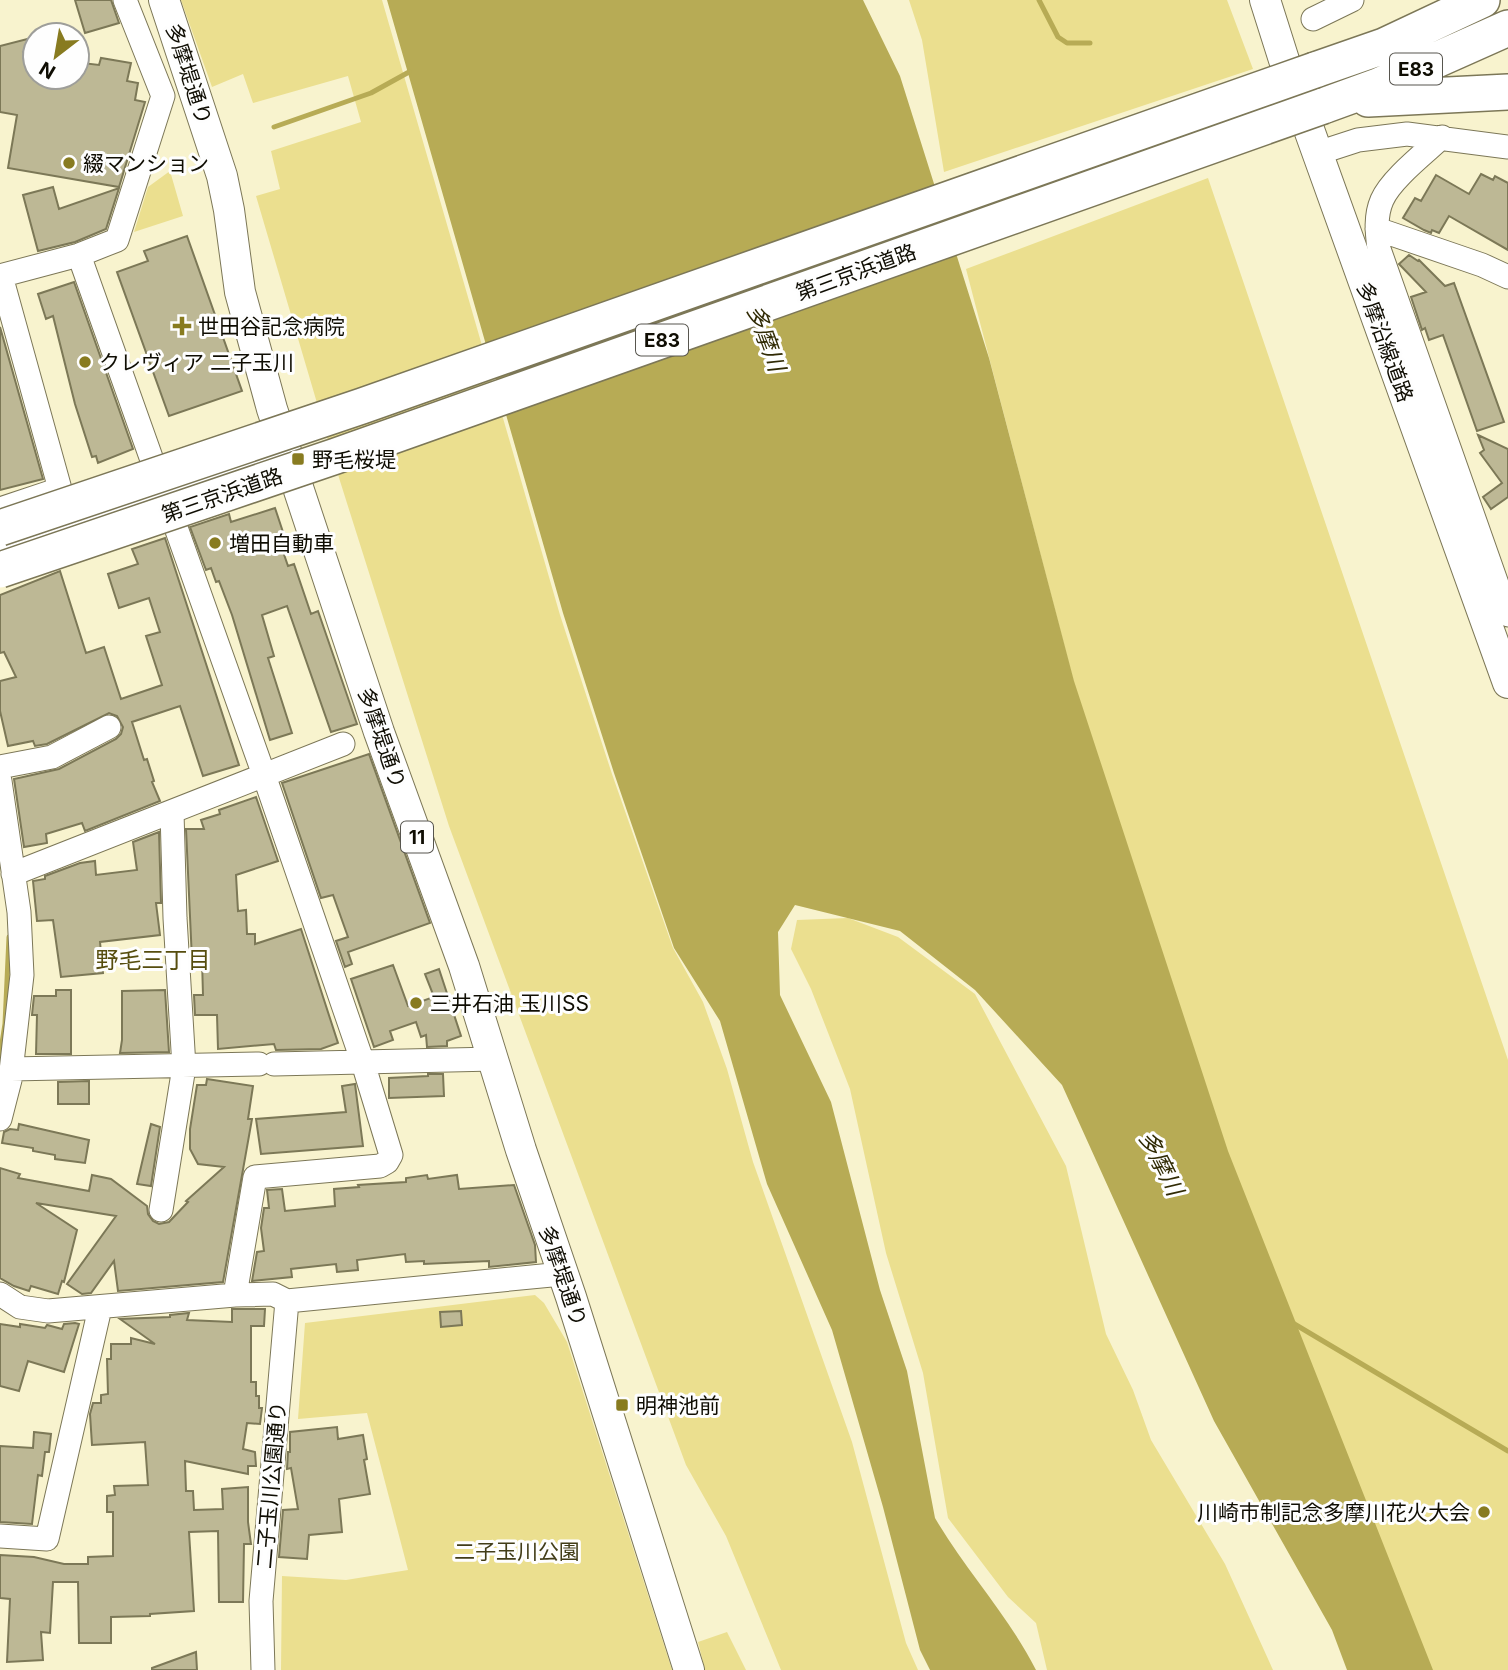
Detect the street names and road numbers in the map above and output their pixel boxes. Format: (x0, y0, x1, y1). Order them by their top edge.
street label: 多摩堤通り (161, 20, 217, 128)
road number: E83 (1390, 54, 1442, 85)
street label: 第三京浜道路 (793, 239, 919, 305)
street label: 多摩沿線道路 (1352, 279, 1418, 405)
road number: E83 (636, 324, 688, 356)
street label: 第三京浜道路 (158, 463, 286, 527)
street label: 多摩堤通り (353, 684, 411, 792)
road number: 11 (401, 822, 433, 852)
street label: 多摩堤通り (534, 1222, 592, 1330)
street label: 二子玉川公園通り (251, 1400, 291, 1570)

